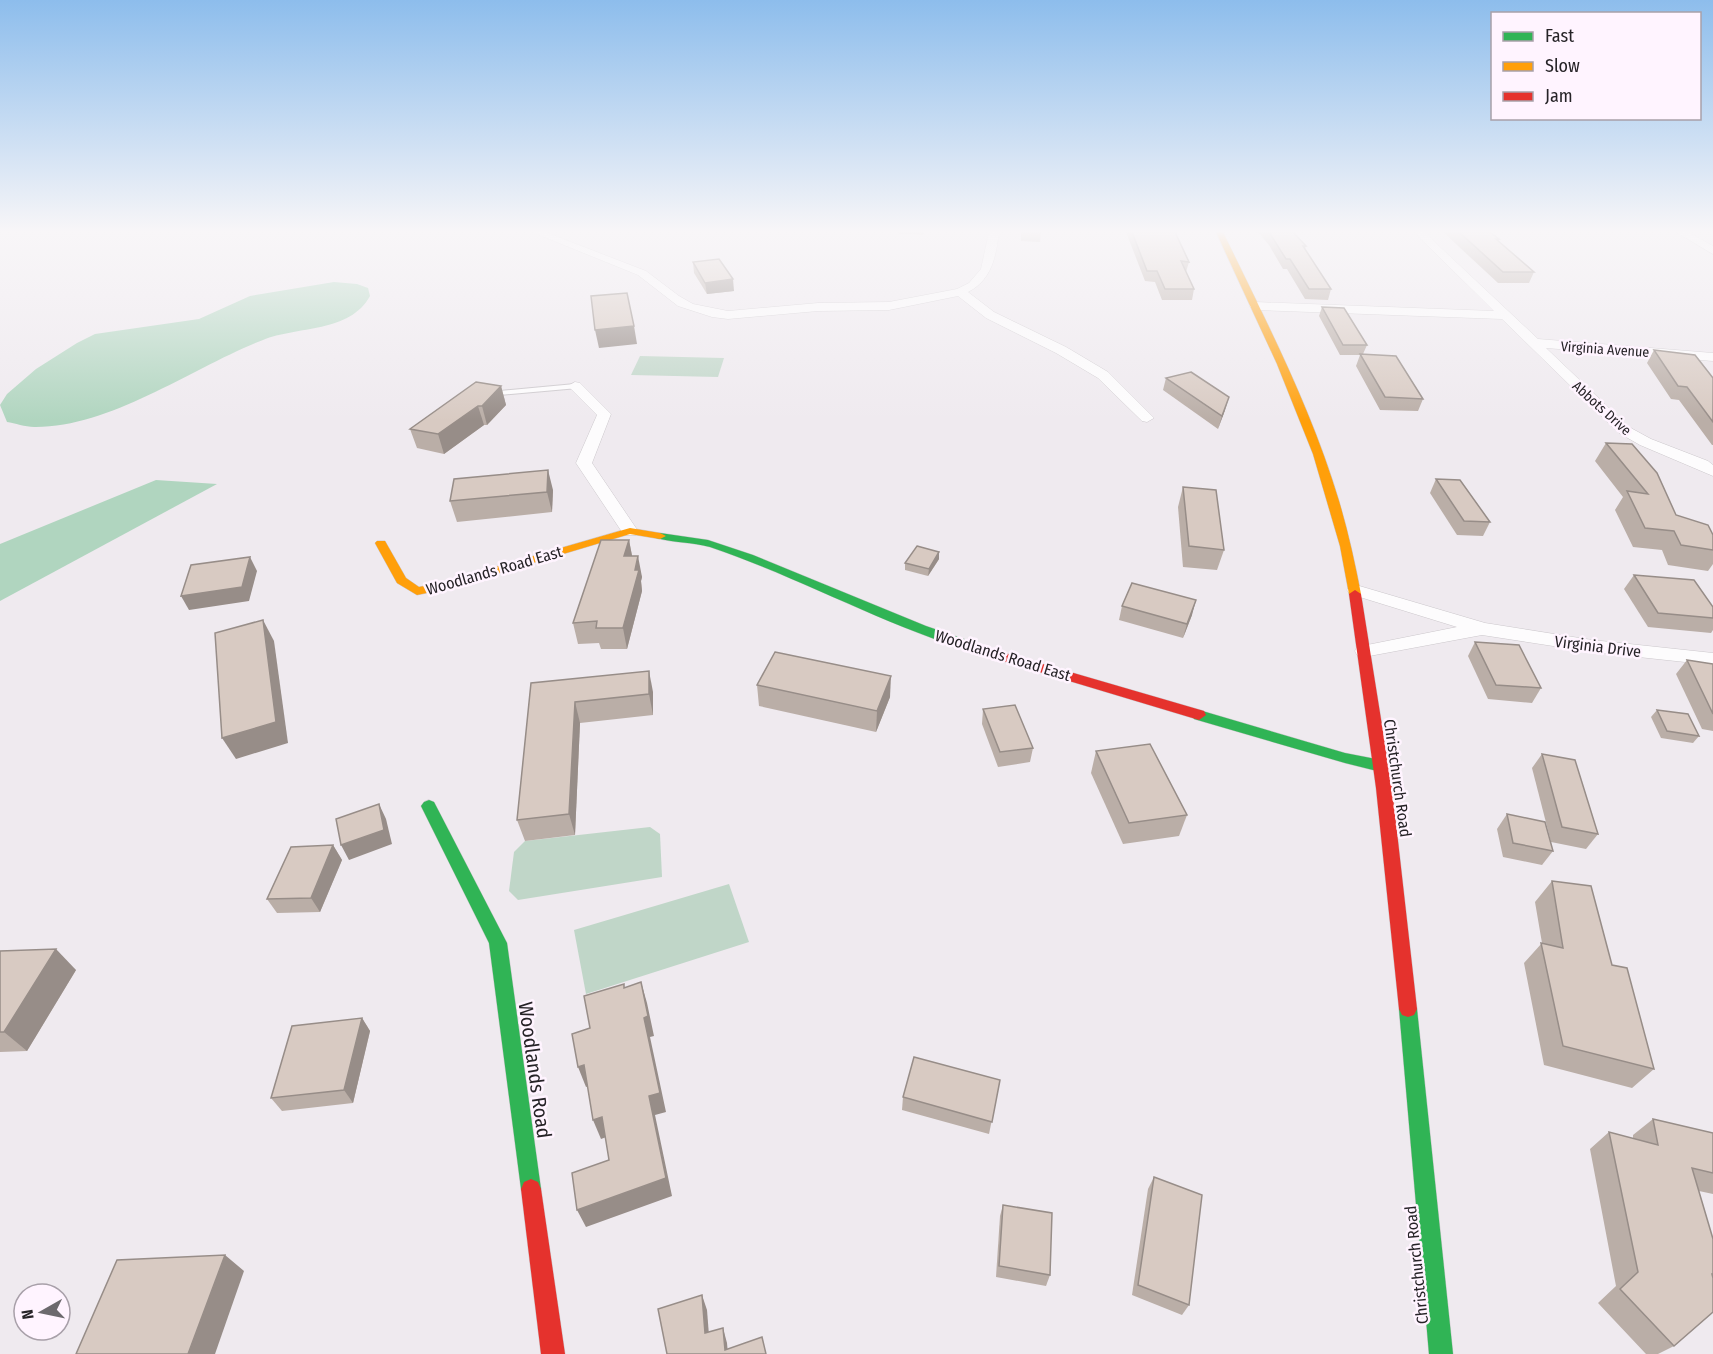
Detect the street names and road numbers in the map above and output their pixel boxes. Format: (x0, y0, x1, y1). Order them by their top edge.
street label: Virginia Avenue (1560, 338, 1650, 361)
street label: Abbots Drive (1569, 378, 1635, 439)
street label: Woodlands Road East (424, 542, 565, 599)
street label: Woodlands Road East (933, 626, 1074, 685)
street label: Virginia Drive (1554, 632, 1642, 661)
street label: Christchurch Road (1380, 718, 1415, 838)
street label: Woodlands Road (514, 1000, 556, 1140)
street label: Christchurch Road (1401, 1205, 1432, 1325)

